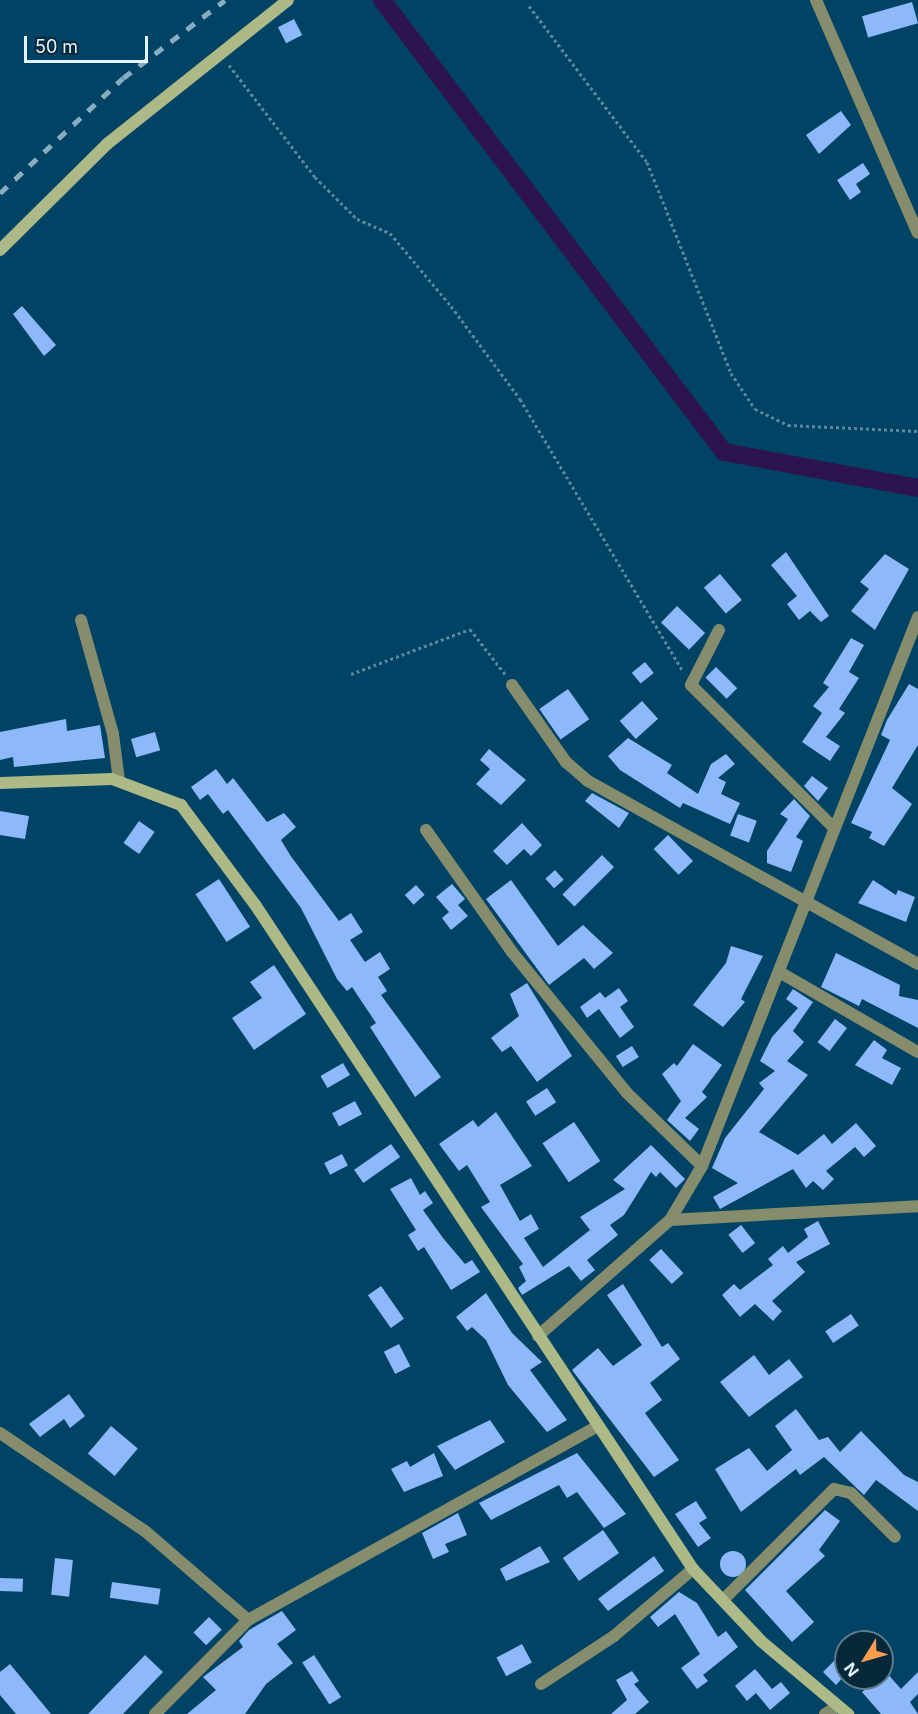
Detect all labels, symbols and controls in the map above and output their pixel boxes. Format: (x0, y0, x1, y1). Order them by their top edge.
scale bar (27, 24, 152, 62)
text: 50 m (35, 36, 78, 57)
north arrow (834, 1630, 894, 1690)
text: N (840, 1659, 863, 1681)

